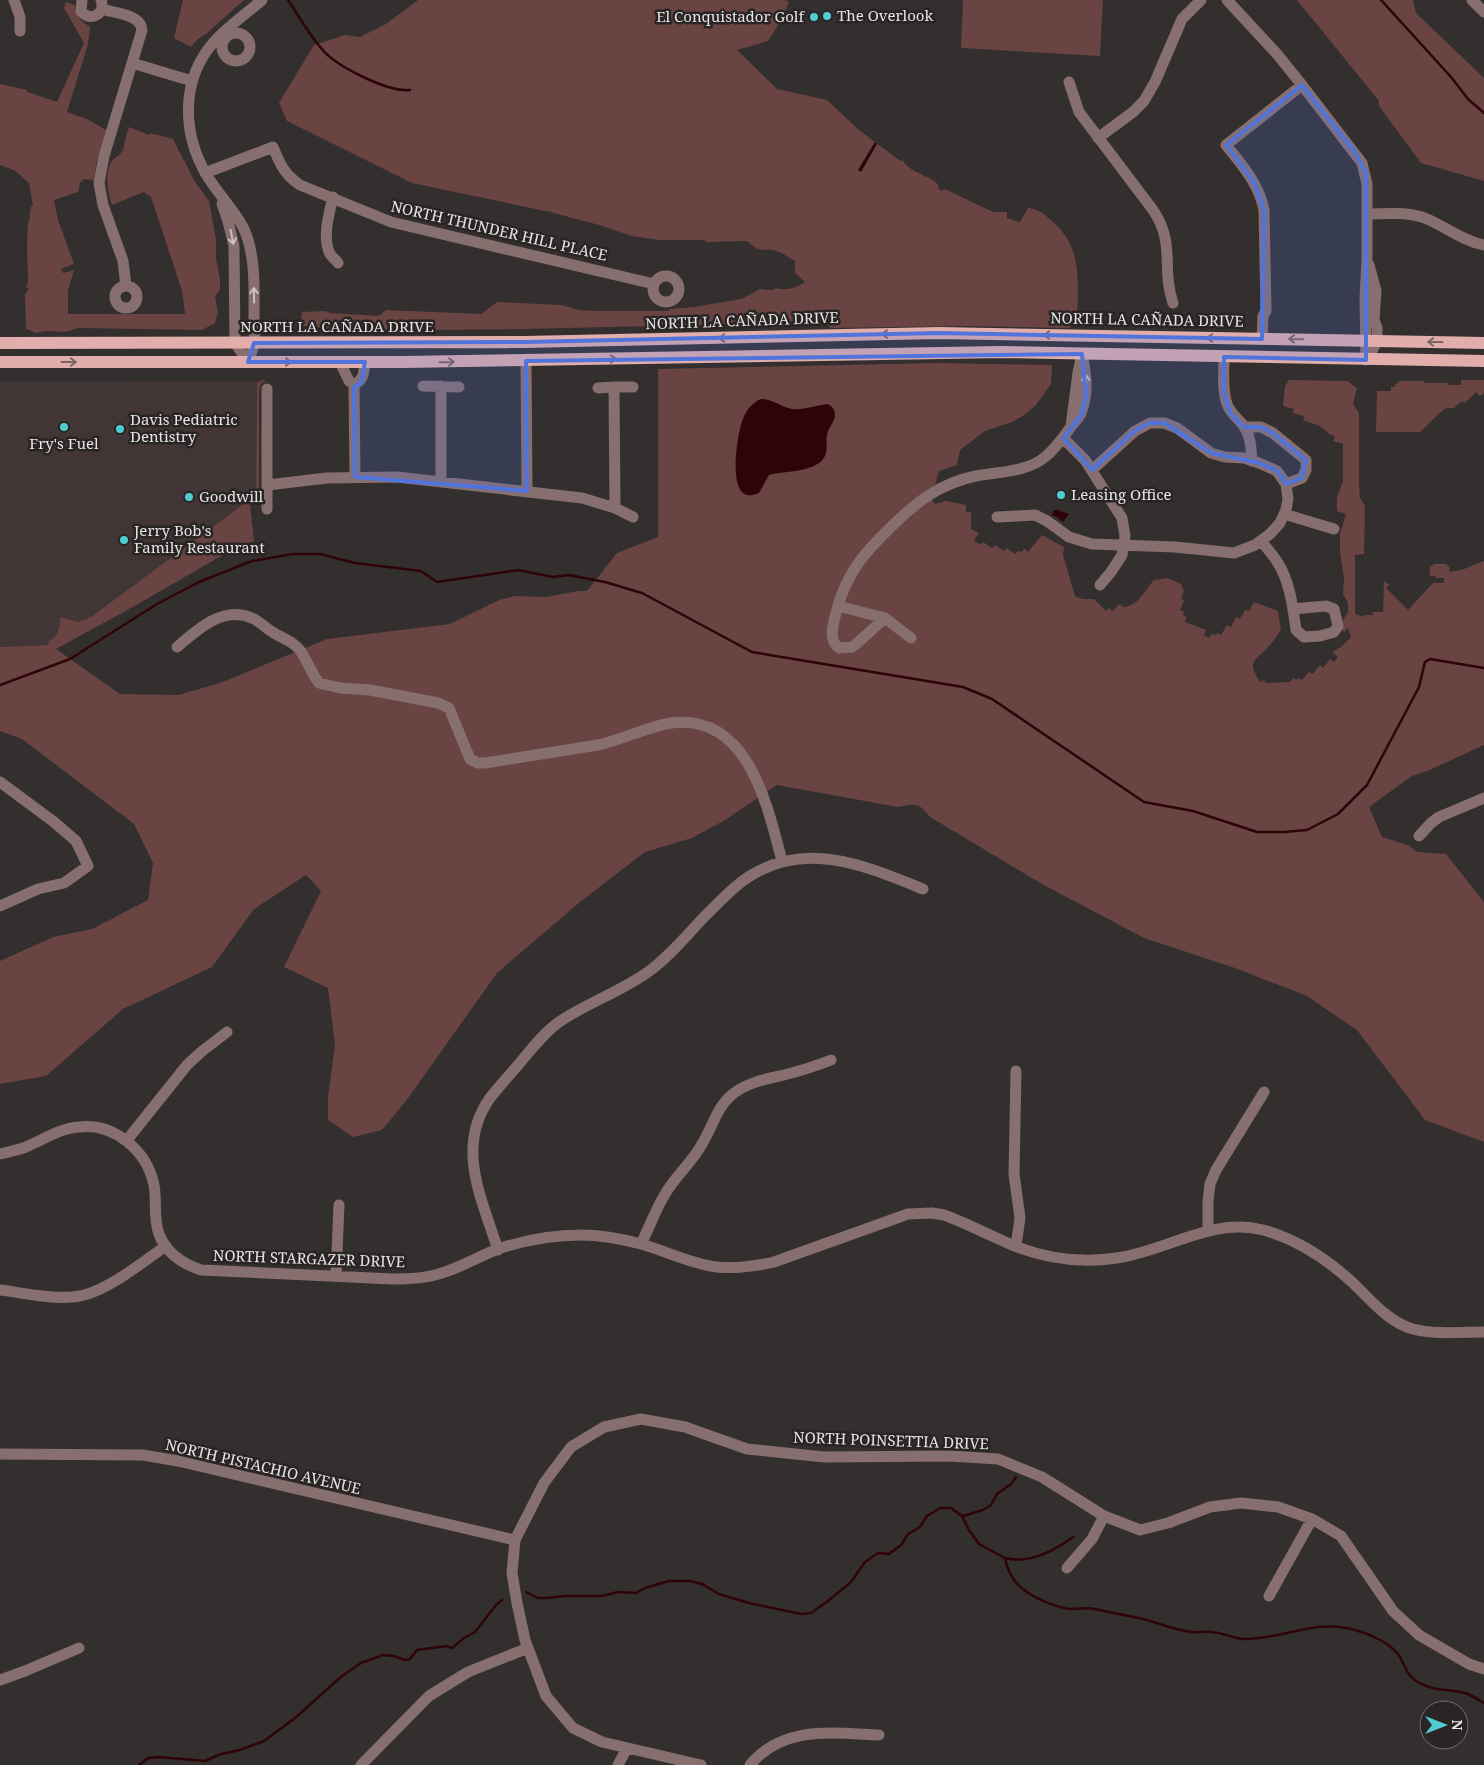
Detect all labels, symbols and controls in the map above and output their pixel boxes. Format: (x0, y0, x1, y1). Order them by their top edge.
place label: The Overlook (837, 5, 934, 25)
place label: El Conquistador Golf (656, 6, 805, 26)
marker: The Overlook (821, 10, 833, 22)
marker: El Conquistador Golf (808, 11, 820, 23)
street label: NORTH THUNDER HILL PLACE (389, 195, 609, 265)
one-way arrow (227, 228, 237, 244)
one-way arrow (249, 287, 259, 303)
street label: NORTH LA CAÑADA DRIVE (645, 307, 839, 333)
street label: NORTH LA CAÑADA DRIVE (1050, 307, 1244, 331)
street label: NORTH LA CAÑADA DRIVE (240, 316, 434, 336)
one-way arrow (881, 329, 897, 339)
one-way arrow (1043, 330, 1060, 340)
one-way arrow (719, 333, 735, 343)
one-way arrow (1206, 333, 1222, 343)
one-way arrow (1288, 334, 1304, 344)
one-way arrow (1428, 338, 1444, 347)
one-way arrow (601, 355, 617, 364)
one-way arrow (61, 357, 77, 367)
one-way arrow (276, 357, 292, 367)
one-way arrow (438, 357, 455, 367)
one-way arrow (1081, 374, 1091, 390)
place label: Davis Pediatric Dentistry (130, 409, 238, 446)
marker: Fry's Fuel (58, 421, 70, 433)
marker: Davis Pediatric Dentistry (114, 423, 126, 435)
place label: Fry's Fuel (29, 433, 99, 453)
place label: Leasing Office (1071, 484, 1172, 504)
place label: Goodwill (199, 486, 264, 506)
marker: Leasing Office (1055, 489, 1067, 501)
marker: Goodwill (183, 491, 195, 503)
place label: Jerry Bob's Family Restaurant (133, 520, 265, 557)
marker: Jerry Bob's Family Restaurant (118, 534, 130, 546)
street label: NORTH STARGAZER DRIVE (213, 1245, 406, 1271)
street label: NORTH POINSETTIA DRIVE (793, 1427, 989, 1453)
street label: NORTH PISTACHIO AVENUE (163, 1434, 363, 1498)
north arrow (1419, 1700, 1469, 1750)
text: N (1448, 1719, 1467, 1731)

